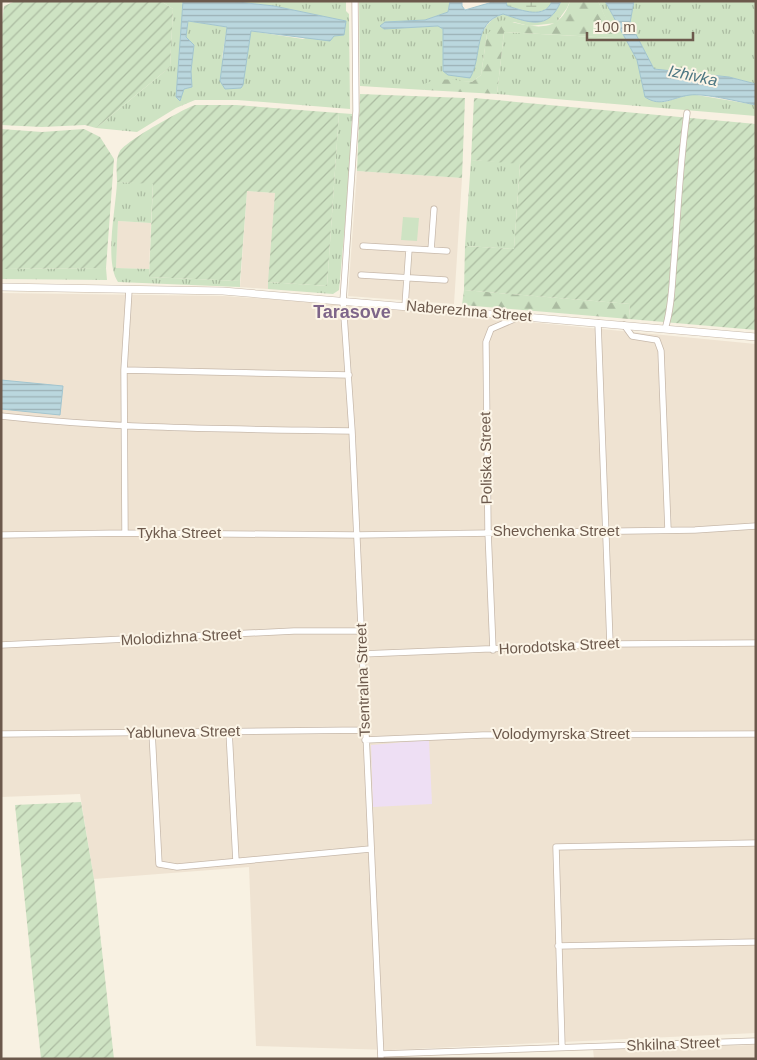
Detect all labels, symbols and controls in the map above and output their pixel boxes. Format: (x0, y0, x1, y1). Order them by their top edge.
scale bar (587, 10, 693, 42)
text: 100 m (594, 18, 636, 35)
water label: Izhivka (667, 62, 719, 89)
street label: Naberezhna Street (406, 297, 533, 325)
district label: Tarasove (313, 302, 391, 322)
street label: Poliska Street (476, 411, 495, 504)
street label: Shevchenka Street (493, 522, 620, 539)
street label: Tykha Street (137, 524, 222, 541)
street label: Tsentralna Street (352, 622, 373, 737)
street label: Molodizhna Street (120, 625, 243, 648)
street label: Horodotska Street (498, 634, 621, 657)
street label: Yabluneva Street (126, 722, 241, 741)
street label: Volodymyrska Street (492, 725, 631, 742)
street label: Shkilna Street (626, 1033, 721, 1054)

